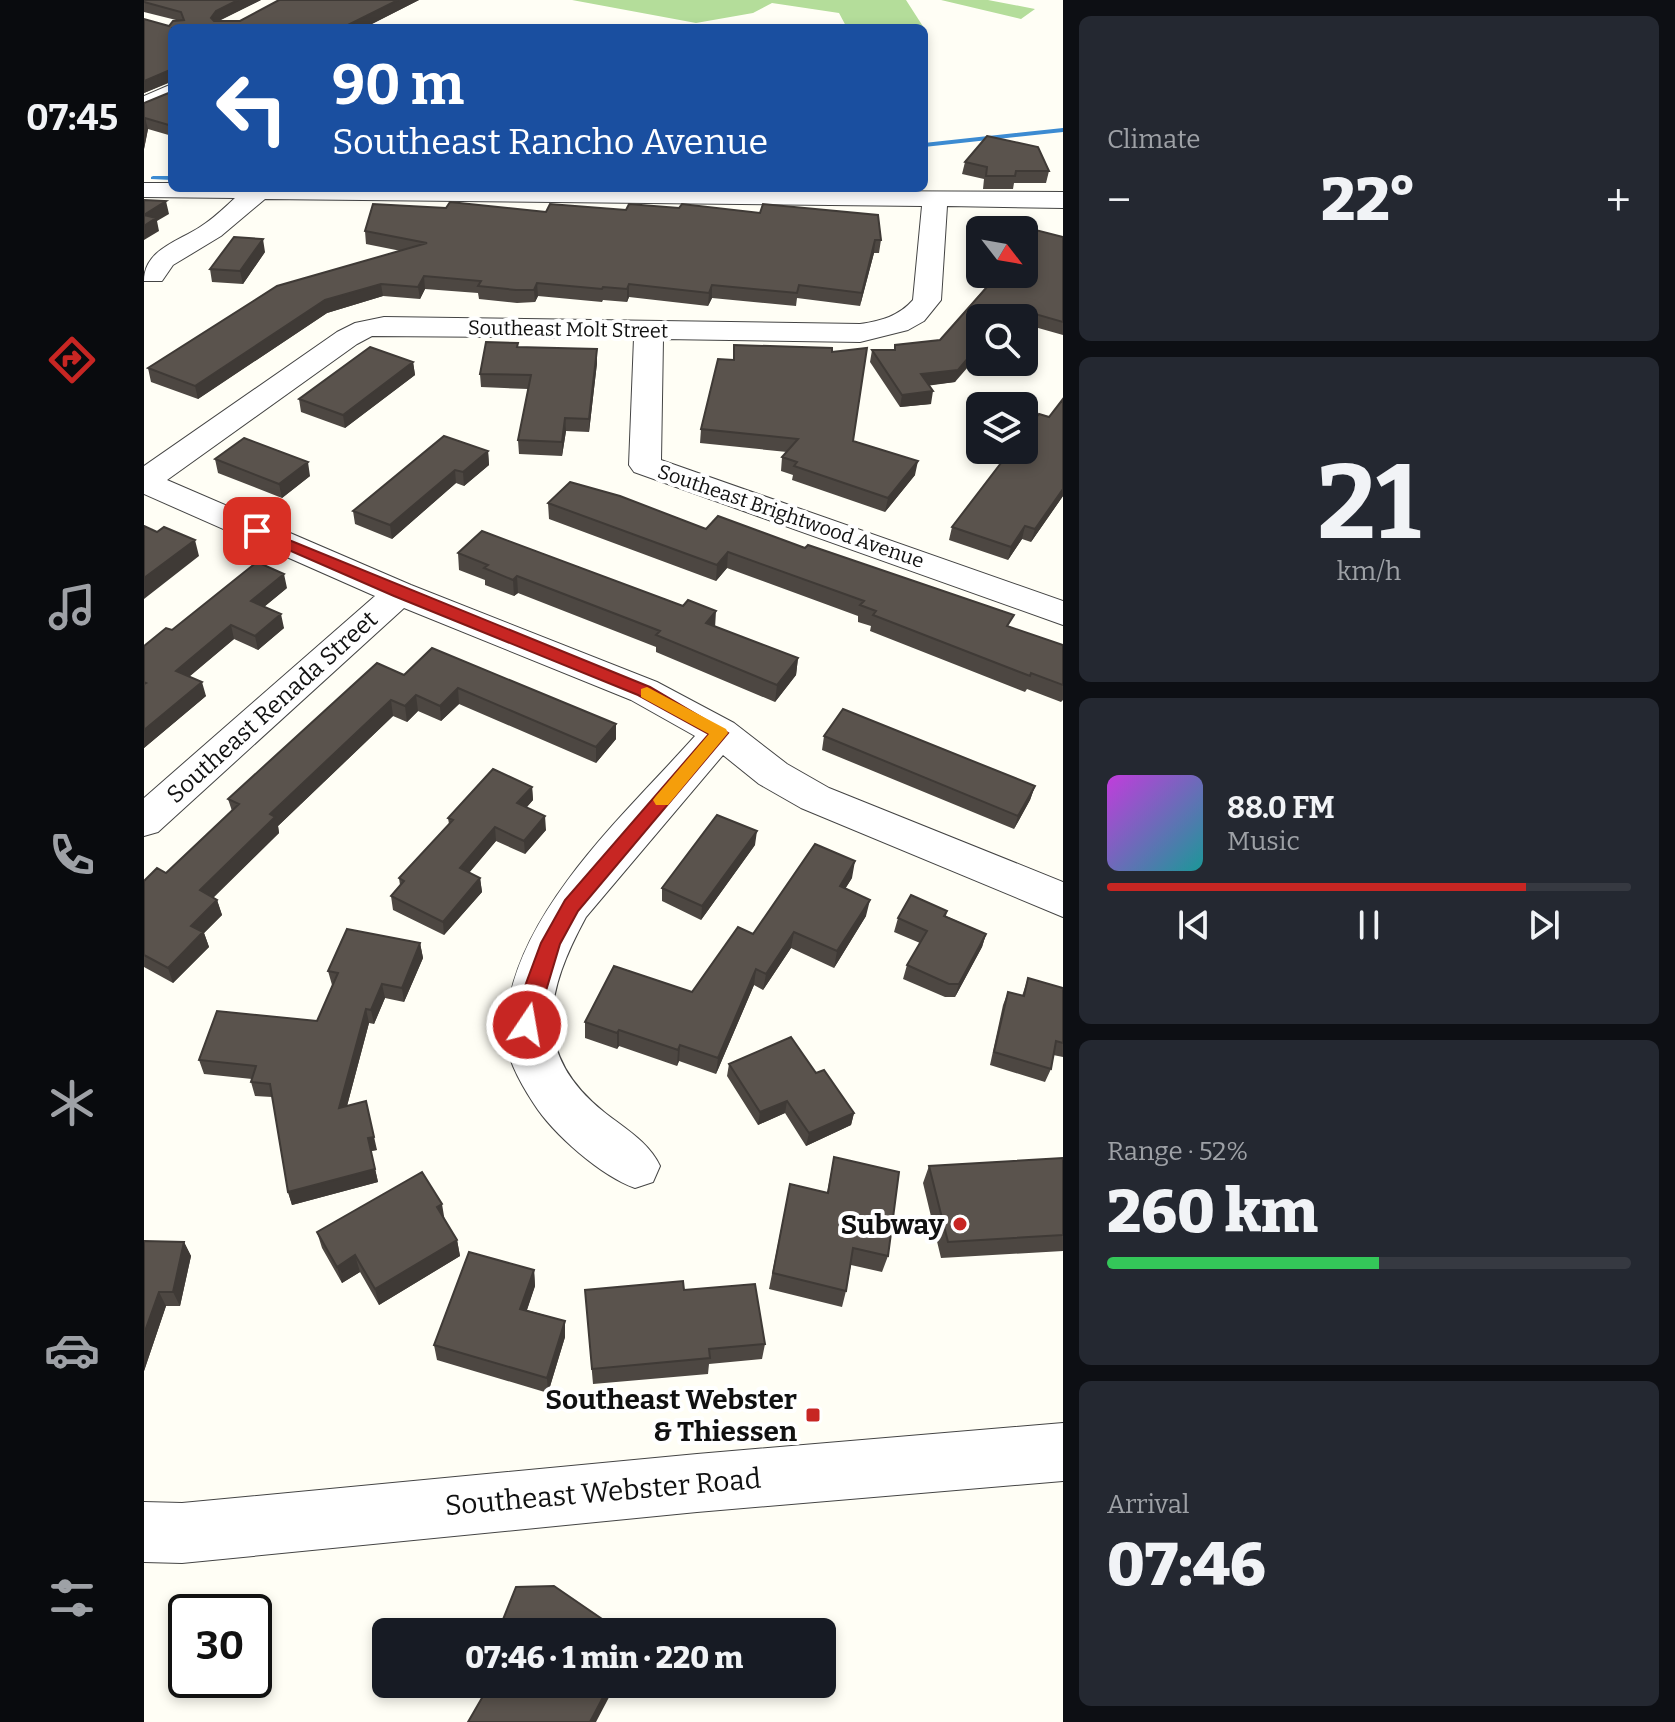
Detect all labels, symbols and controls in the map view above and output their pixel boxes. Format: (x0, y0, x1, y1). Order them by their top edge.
text: 90 m (332, 52, 464, 119)
icon: left (200, 56, 304, 160)
text: 07:45 (26, 96, 118, 140)
text: Southeast Rancho Avenue (332, 120, 768, 164)
text: Climate (1107, 124, 1201, 155)
text: 22° (1321, 164, 1416, 236)
text: − (1107, 174, 1131, 227)
text: + (1606, 174, 1631, 227)
north arrow (966, 216, 1038, 288)
map controls (966, 216, 1038, 464)
button: search (966, 304, 1038, 376)
street label: Southeast Molt Street (468, 315, 668, 343)
icon: directions (44, 332, 100, 388)
button: layers (966, 392, 1038, 464)
text: 21 (1317, 441, 1421, 566)
street label: Southeast Brightwood Avenue (655, 459, 927, 573)
pin (223, 497, 291, 565)
icon: arrive (235, 509, 279, 553)
text: km/h (1337, 556, 1401, 587)
icon: music (44, 579, 100, 635)
street label: Southeast Renada Street (161, 605, 383, 809)
text: 88.0 FM (1227, 790, 1335, 826)
text: Music (1227, 826, 1300, 857)
icon: phone (44, 827, 100, 883)
icon: previous (1172, 903, 1216, 947)
icon: pause (1347, 903, 1391, 947)
icon: next (1522, 903, 1566, 947)
position arrow (485, 983, 569, 1067)
icon: climate (44, 1075, 100, 1131)
text: Range · 52% (1107, 1136, 1248, 1167)
text: 260 km (1107, 1176, 1318, 1248)
place label: Subway (841, 1208, 944, 1241)
marker: Subway (951, 1215, 969, 1233)
icon: car (44, 1322, 100, 1378)
place label: Southeast Webster & Thiessen (545, 1383, 797, 1448)
marker: Southeast Webster & Thiessen (804, 1406, 822, 1424)
street label: Southeast Webster Road (443, 1462, 763, 1522)
text: Arrival (1107, 1489, 1189, 1520)
text: 07:46 (1107, 1529, 1266, 1601)
icon: filters (44, 1570, 100, 1626)
speed limit sign: 30 (168, 1594, 272, 1698)
text: 07:46 · 1 min · 220 m (465, 1640, 743, 1676)

